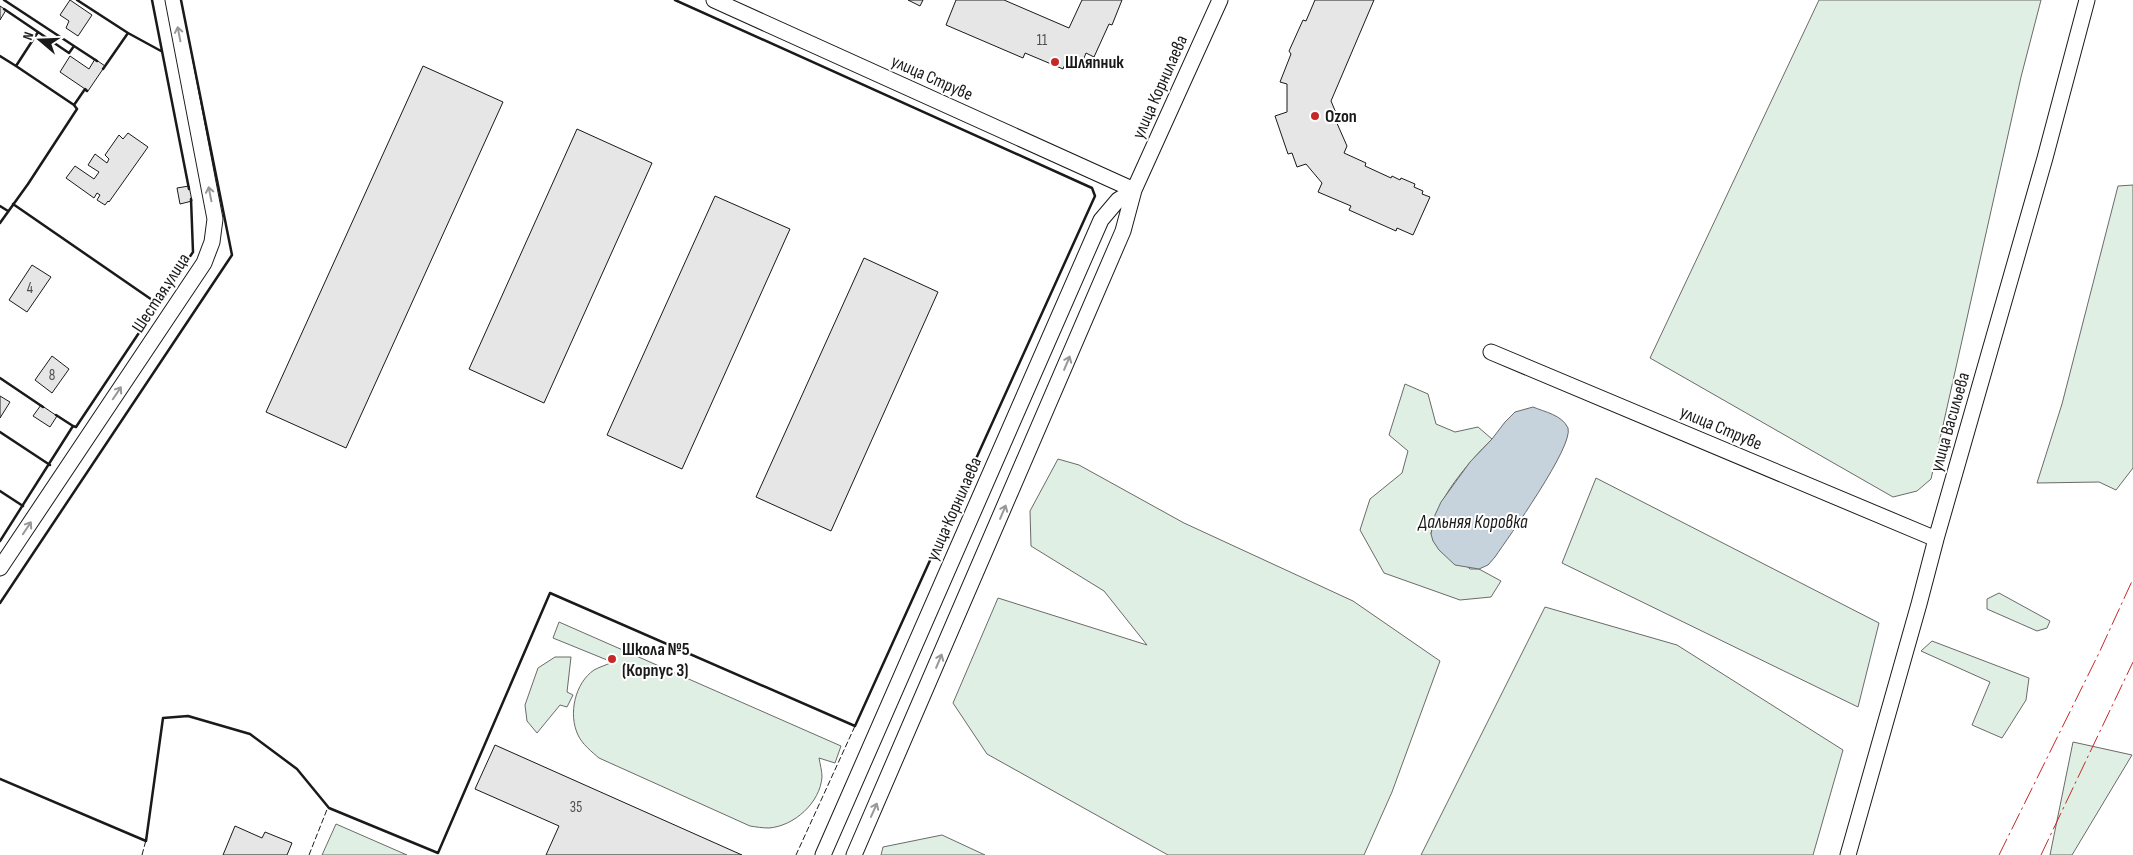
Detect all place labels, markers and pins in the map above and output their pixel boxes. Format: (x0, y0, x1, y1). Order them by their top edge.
place label: Шляпник (1065, 52, 1124, 73)
marker: Шляпник (1049, 56, 1061, 68)
place label: Ozon (1325, 106, 1357, 127)
marker: Ozon (1309, 110, 1321, 122)
place label: Школа №5 (Корпус 3) (622, 639, 690, 681)
marker: Школа №5 (Корпус 3) (606, 653, 618, 665)

